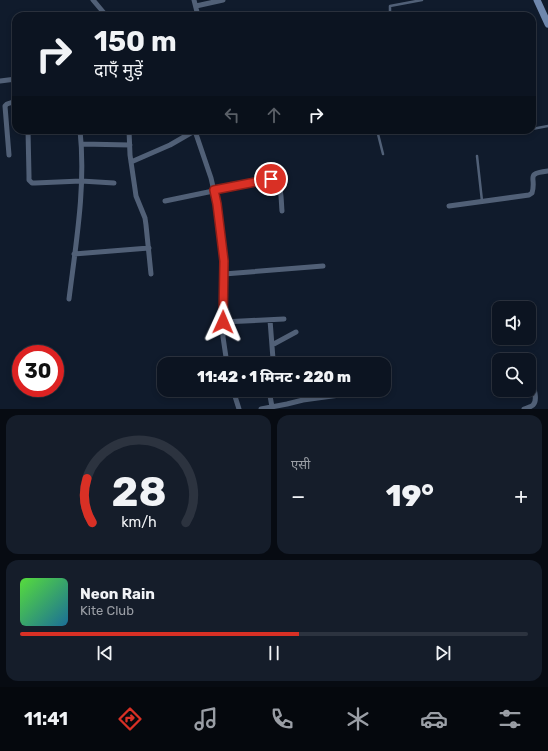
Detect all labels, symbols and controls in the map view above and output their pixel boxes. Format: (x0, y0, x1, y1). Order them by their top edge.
text: 150 m (94, 25, 177, 58)
icon: right (28, 28, 80, 80)
text: दाएँ मुड़ें (94, 59, 143, 81)
icon: left (221, 104, 243, 126)
icon: ahead (263, 104, 285, 126)
icon: right (305, 104, 327, 126)
pin (254, 162, 288, 196)
icon: arrive (260, 168, 282, 190)
position arrow (202, 301, 244, 343)
map controls (492, 301, 536, 397)
button: sound (492, 301, 536, 345)
speed limit sign: 30 (12, 345, 64, 397)
button: search (492, 353, 536, 397)
text: 11:42 · 1 मिनट · 220 m (197, 368, 351, 386)
text: एसी (291, 457, 310, 472)
text: 28 (111, 466, 166, 515)
text: 19° (386, 478, 434, 514)
text: − (291, 483, 305, 510)
text: + (514, 483, 528, 510)
text: km/h (121, 513, 156, 530)
text: Neon Rain (80, 585, 155, 603)
text: Kite Club (80, 603, 134, 618)
icon: previous (94, 642, 116, 664)
icon: pause (263, 642, 285, 664)
icon: next (432, 642, 454, 664)
icon: directions (116, 705, 144, 733)
icon: music (192, 705, 220, 733)
icon: phone (268, 705, 296, 733)
icon: climate (344, 705, 372, 733)
icon: car (420, 705, 448, 733)
icon: filters (496, 705, 524, 733)
text: 11:41 (24, 708, 68, 730)

